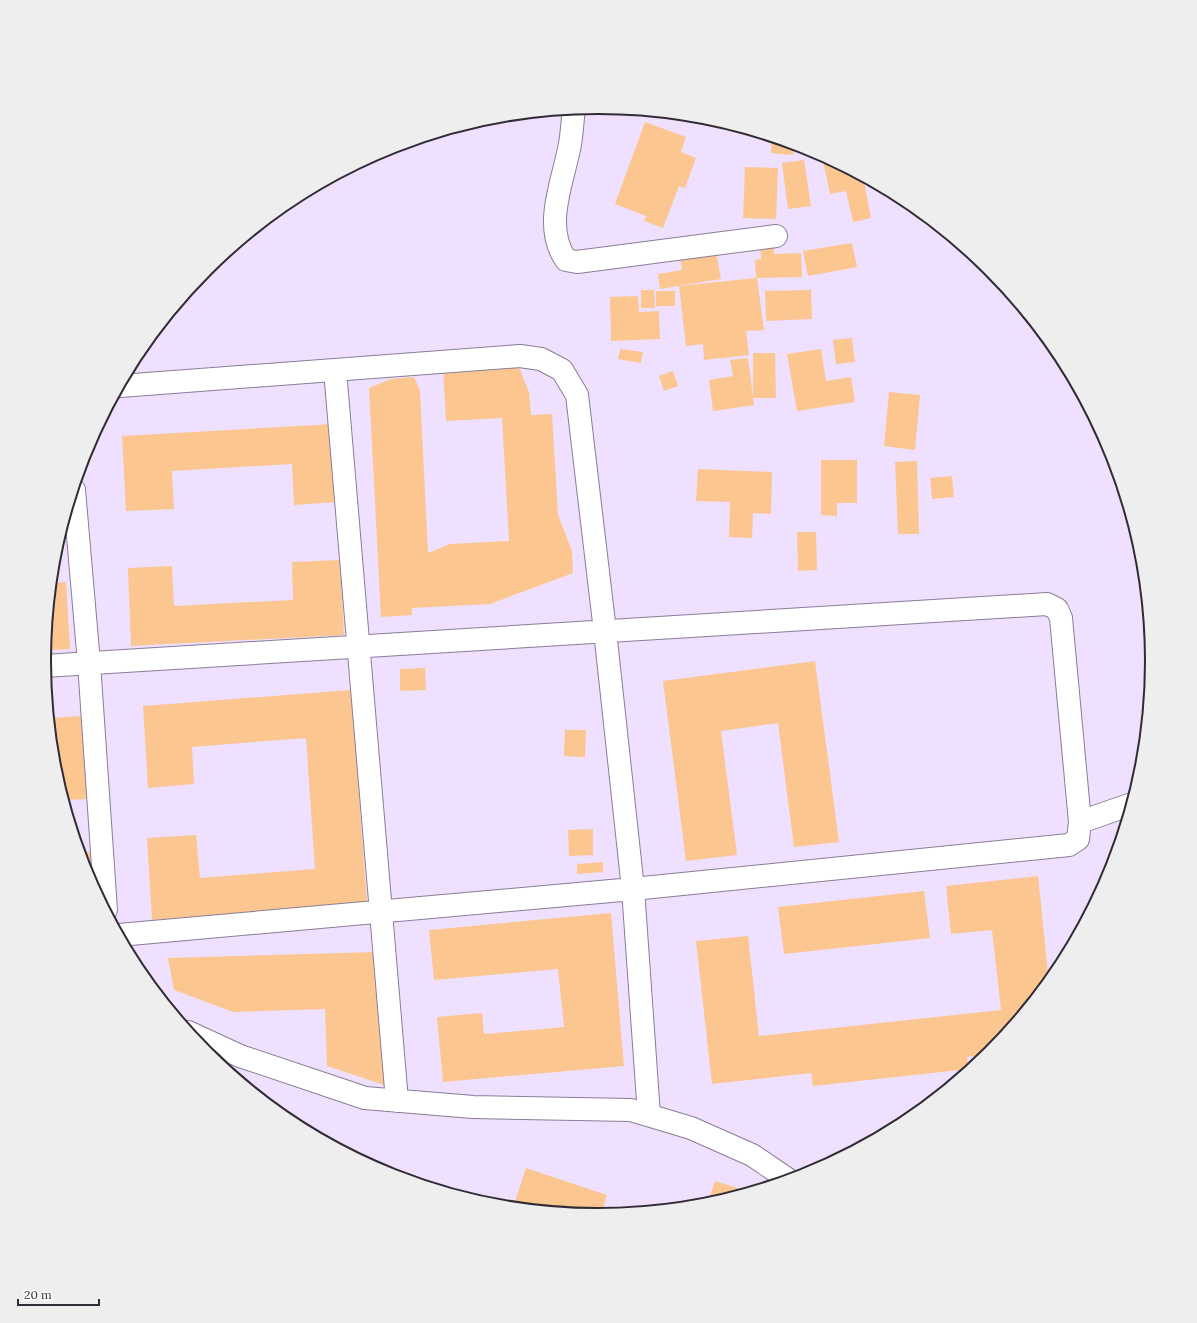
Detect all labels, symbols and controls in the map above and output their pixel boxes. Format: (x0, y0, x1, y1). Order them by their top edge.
scale bar (18, 1281, 99, 1307)
text: 20 m (24, 1287, 52, 1302)

